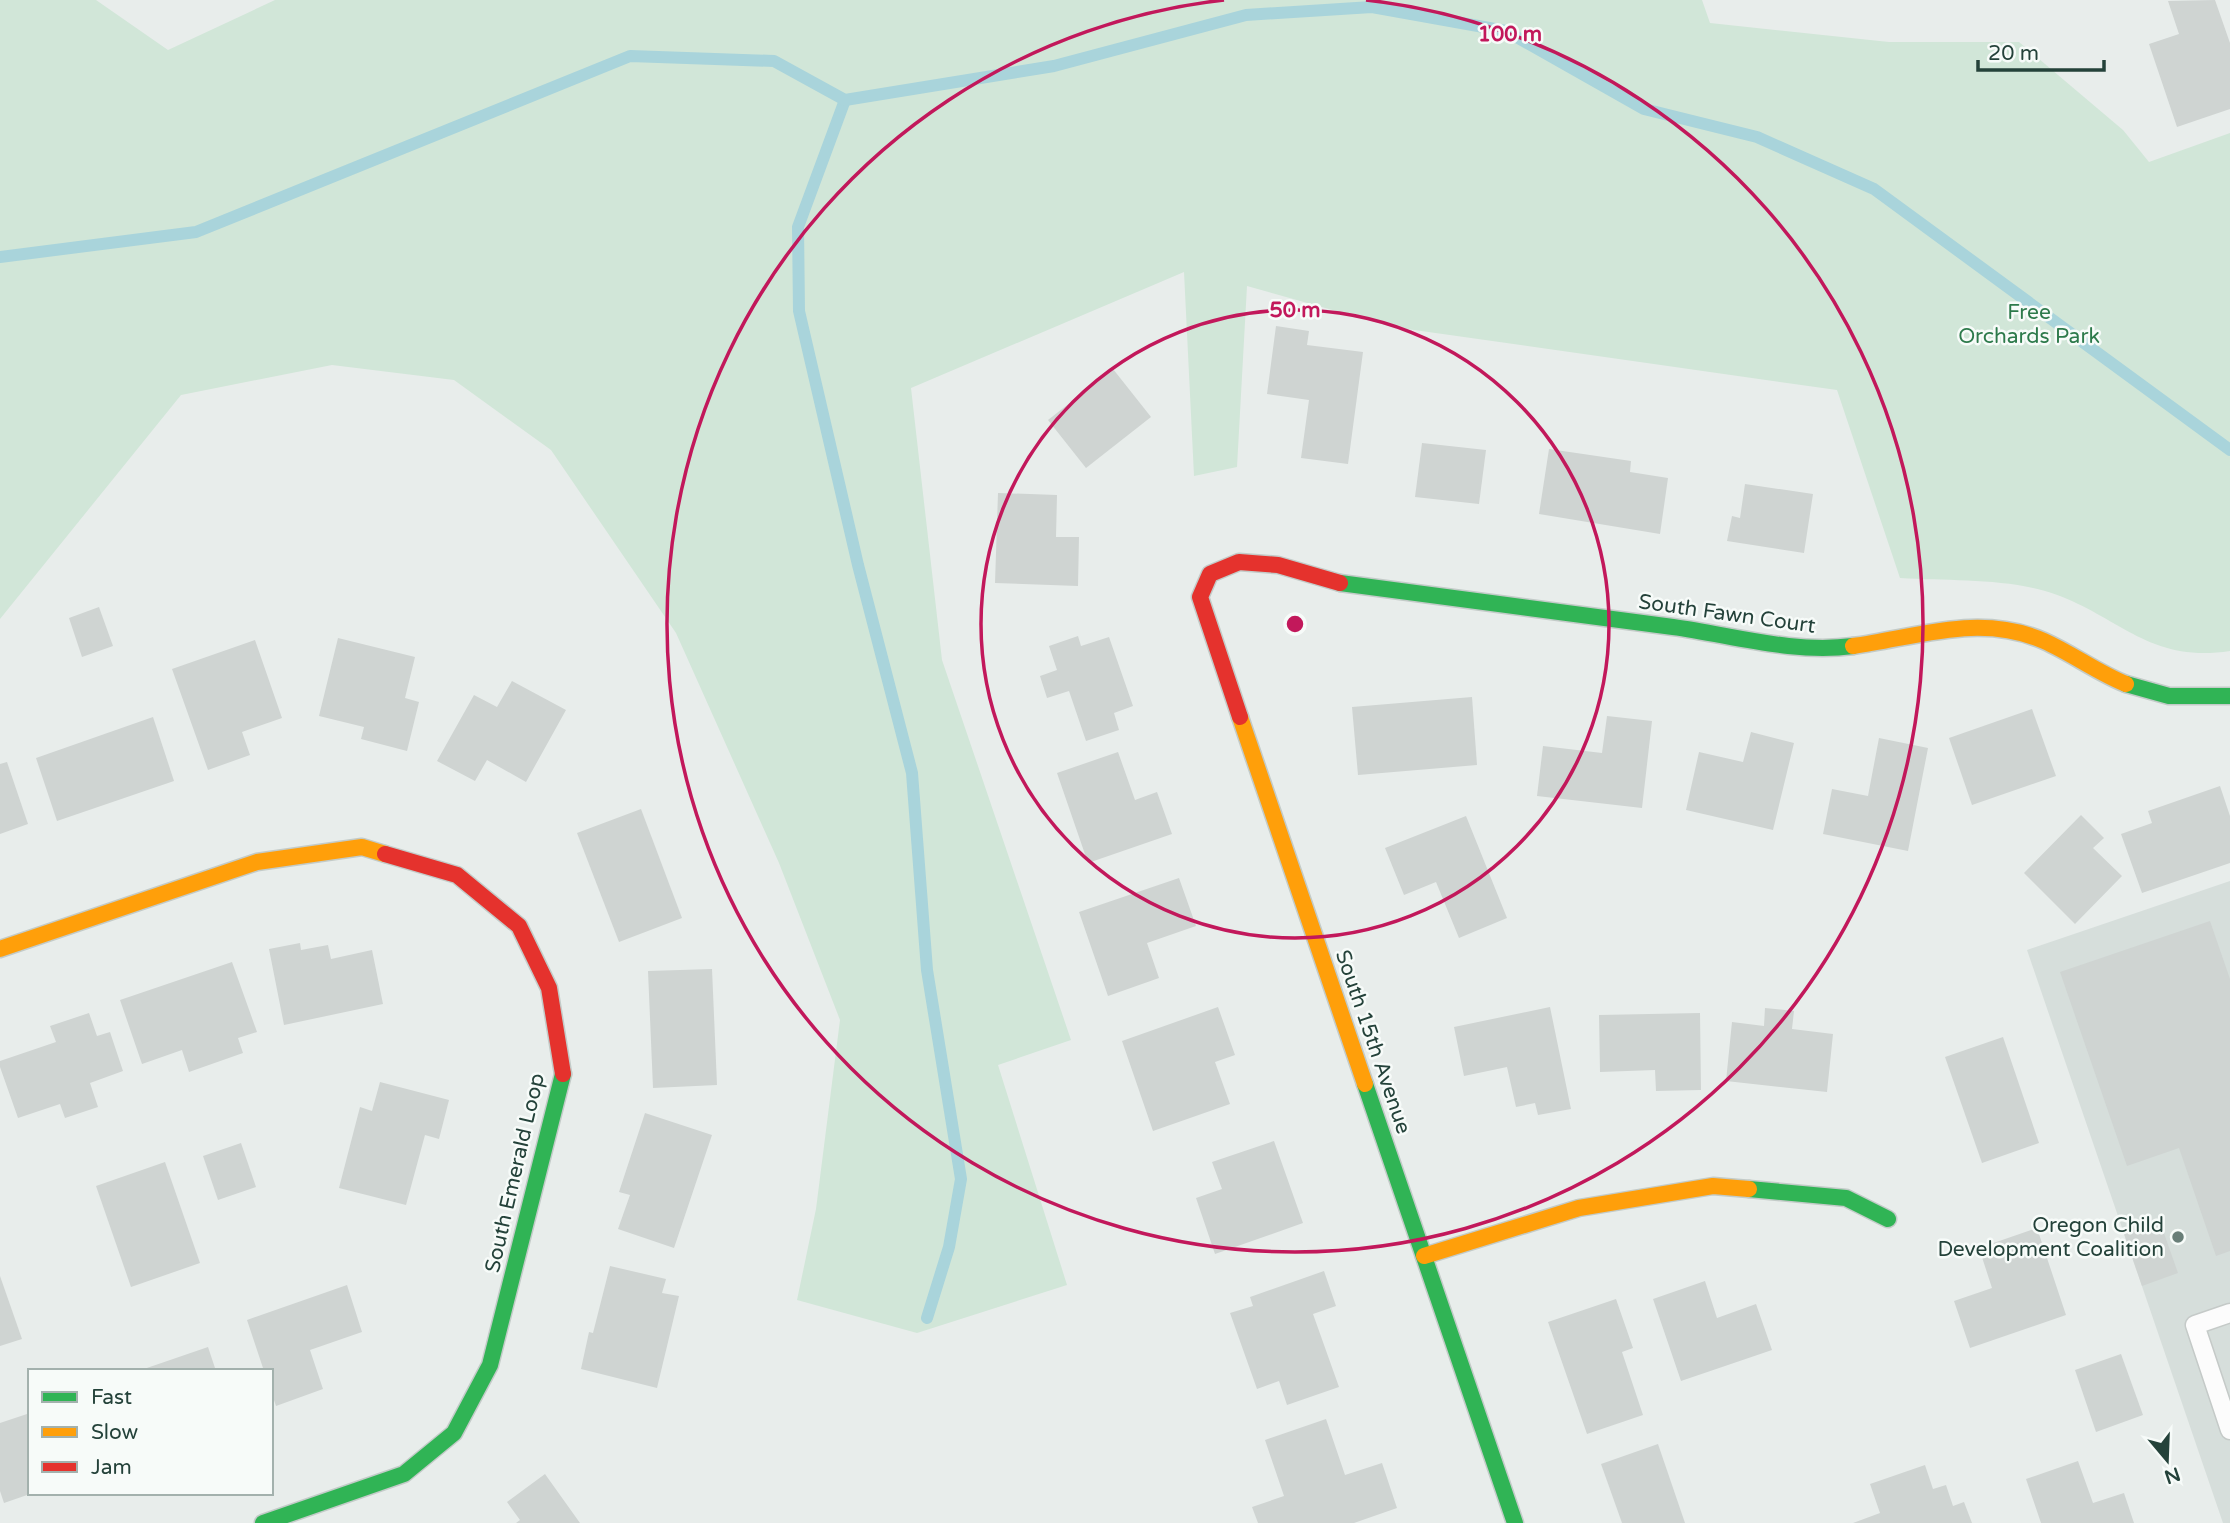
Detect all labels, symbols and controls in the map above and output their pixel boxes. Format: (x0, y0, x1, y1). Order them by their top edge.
text: 100 m (1478, 22, 1542, 47)
scale bar (1978, 28, 2104, 72)
text: 20 m (1988, 41, 2039, 66)
text: 50 m (1269, 298, 1321, 323)
park label: Free Orchards Park (1958, 300, 2100, 349)
street label: South Fawn Court (1637, 589, 1817, 639)
centre of rings (1283, 612, 1307, 636)
street label: South 15th Avenue (1330, 947, 1416, 1137)
street label: South Emerald Loop (480, 1071, 550, 1275)
place label: Oregon Child Development Coalition (1937, 1213, 2164, 1262)
marker: Oregon Child Development Coalition (2170, 1229, 2186, 1245)
legend (28, 1369, 273, 1495)
text: Fast (91, 1385, 132, 1410)
text: Slow (91, 1420, 139, 1445)
north arrow (2132, 1425, 2202, 1495)
text: Jam (91, 1455, 132, 1480)
text: N (2161, 1462, 2183, 1488)

